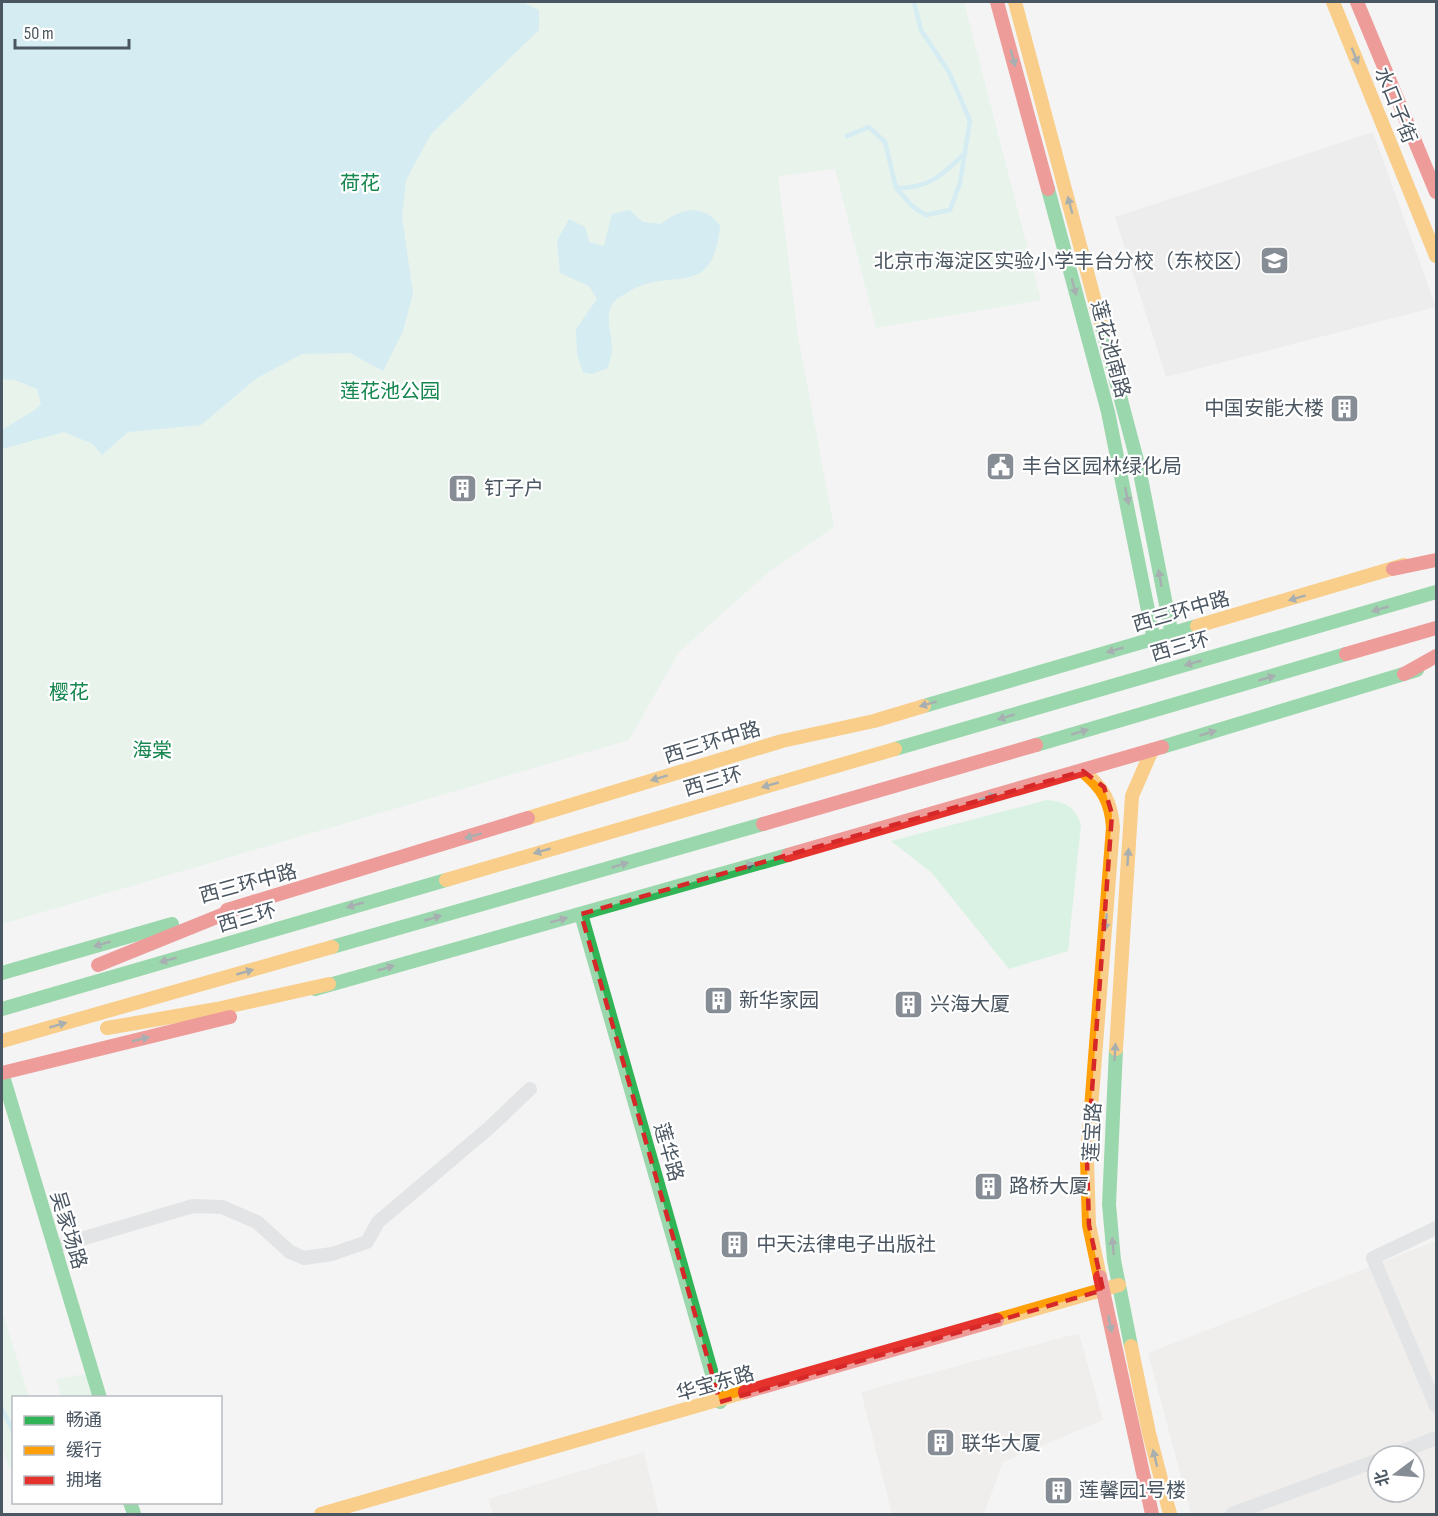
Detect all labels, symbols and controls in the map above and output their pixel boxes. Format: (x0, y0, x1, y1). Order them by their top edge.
scale bar (15, 12, 129, 50)
text: 50 m (24, 23, 54, 44)
one-way arrow (1350, 47, 1360, 65)
one-way arrow (1008, 49, 1018, 67)
street label: 水口子街 (1369, 64, 1421, 147)
park label: 荷花 (340, 172, 380, 196)
one-way arrow (1065, 195, 1074, 213)
school or university icon: 北京市海淀区实验小学丰台分校（东校区） (1259, 245, 1291, 277)
place label: 北京市海淀区实验小学丰台分校（东校区） (874, 250, 1254, 274)
one-way arrow (1070, 278, 1079, 296)
street label: 莲花池南路 (1086, 298, 1135, 401)
park label: 莲花池公园 (340, 380, 440, 404)
building icon: 中国安能大楼 (1329, 392, 1361, 424)
place label: 中国安能大楼 (1204, 397, 1324, 421)
public building icon: 丰台区园林绿化局 (985, 450, 1017, 482)
place label: 丰台区园林绿化局 (1022, 455, 1182, 479)
building icon: 钉子户 (447, 472, 479, 504)
place label: 钉子户 (484, 477, 544, 501)
one-way arrow (1123, 487, 1132, 506)
one-way arrow (1155, 568, 1164, 587)
street label: 西三环中路 (1130, 587, 1233, 637)
one-way arrow (1288, 594, 1306, 603)
one-way arrow (1371, 604, 1389, 614)
street label: 西三环 (1148, 627, 1212, 667)
one-way arrow (1106, 646, 1124, 655)
one-way arrow (1184, 659, 1202, 668)
one-way arrow (1258, 672, 1276, 682)
park label: 樱花 (49, 681, 89, 705)
one-way arrow (919, 700, 937, 709)
one-way arrow (996, 713, 1014, 722)
street label: 西三环中路 (661, 717, 764, 769)
one-way arrow (1071, 727, 1089, 736)
one-way arrow (1199, 728, 1217, 737)
park label: 海棠 (132, 739, 172, 763)
street label: 西三环 (681, 762, 745, 802)
one-way arrow (650, 774, 668, 783)
one-way arrow (761, 781, 779, 790)
one-way arrow (979, 792, 997, 802)
one-way arrow (464, 832, 482, 841)
one-way arrow (533, 847, 551, 856)
one-way arrow (1123, 847, 1133, 866)
street label: 西三环中路 (197, 859, 300, 908)
one-way arrow (611, 860, 629, 869)
one-way arrow (738, 861, 756, 870)
street label: 西三环 (215, 898, 279, 938)
one-way arrow (346, 901, 364, 910)
one-way arrow (424, 913, 442, 922)
one-way arrow (1101, 913, 1111, 932)
one-way arrow (550, 914, 568, 924)
one-way arrow (93, 940, 111, 950)
one-way arrow (159, 956, 177, 965)
one-way arrow (377, 963, 395, 972)
one-way arrow (236, 967, 254, 976)
building icon: 新华家园 (702, 984, 734, 1016)
building icon: 兴海大厦 (893, 988, 925, 1020)
place label: 新华家园 (739, 989, 819, 1013)
place label: 兴海大厦 (930, 993, 1010, 1017)
one-way arrow (49, 1020, 67, 1029)
one-way arrow (132, 1034, 150, 1044)
one-way arrow (1111, 1042, 1120, 1061)
street label: 莲宝路 (1079, 1101, 1107, 1163)
street label: 莲华路 (648, 1120, 688, 1184)
building icon: 路桥大厦 (972, 1170, 1004, 1202)
place label: 路桥大厦 (1009, 1175, 1089, 1199)
street label: 吴家场路 (45, 1189, 91, 1272)
building icon: 中天法律电子出版社 (719, 1228, 751, 1260)
place label: 中天法律电子出版社 (756, 1233, 936, 1257)
one-way arrow (1108, 1237, 1117, 1256)
one-way arrow (1106, 1315, 1115, 1334)
street label: 华宝东路 (674, 1361, 757, 1407)
legend (12, 1396, 222, 1504)
text: 畅通 (66, 1410, 102, 1431)
building icon: 联华大厦 (924, 1427, 956, 1459)
place label: 联华大厦 (961, 1432, 1041, 1456)
text: 缓行 (66, 1440, 102, 1461)
north arrow (1366, 1444, 1426, 1504)
one-way arrow (1150, 1449, 1160, 1467)
text: 北 (1372, 1467, 1394, 1488)
text: 拥堵 (66, 1470, 102, 1491)
building icon: 莲馨园1号楼 (1042, 1474, 1074, 1506)
place label: 莲馨园1号楼 (1079, 1479, 1186, 1503)

